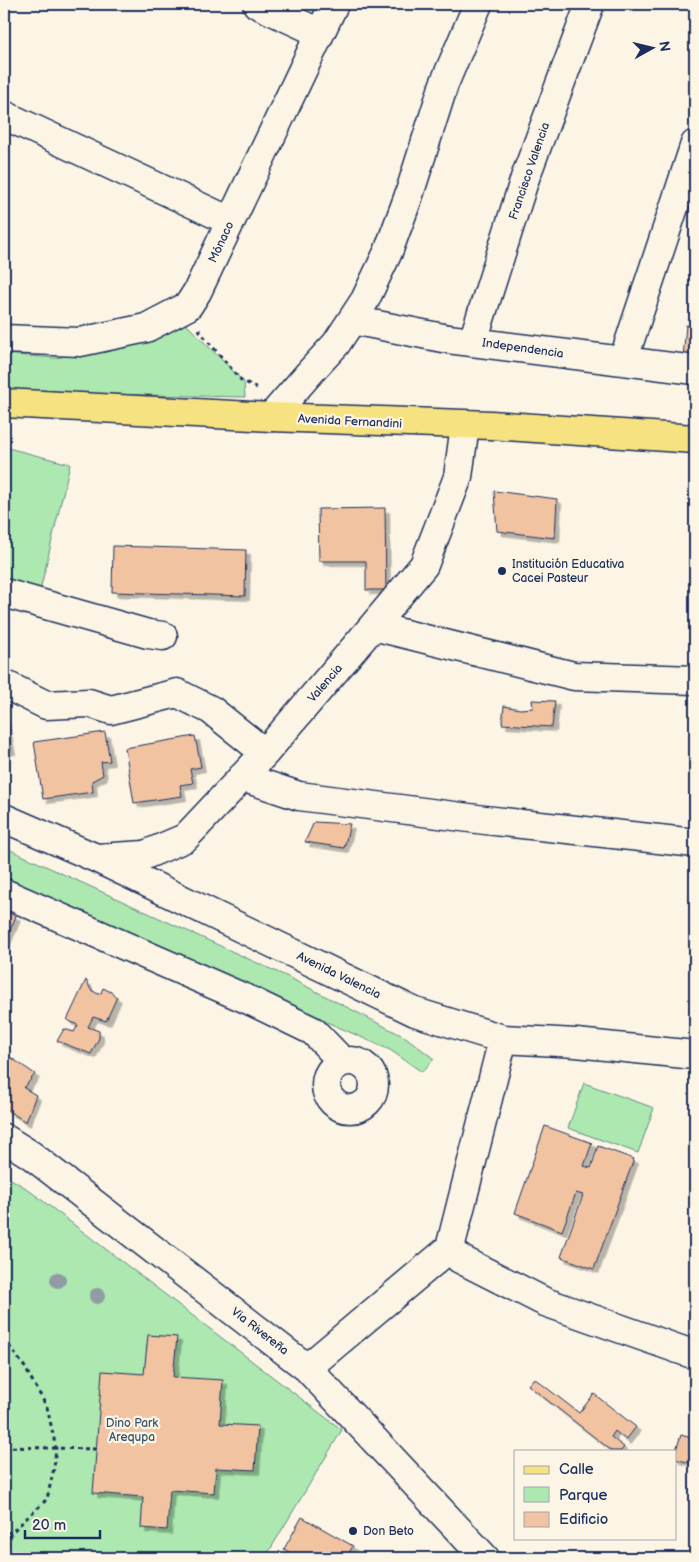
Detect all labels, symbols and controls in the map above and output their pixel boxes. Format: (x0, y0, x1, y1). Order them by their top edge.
north arrow (626, 22, 676, 72)
text: N (655, 40, 674, 53)
street label: Francisco Valencia (506, 120, 553, 222)
street label: Mónaco (205, 219, 238, 265)
street label: Independencia (481, 335, 565, 362)
street label: Avenida Fernandini (298, 411, 403, 432)
place label: Institución Educativa Cacei Pasteur (512, 557, 625, 586)
marker: Institución Educativa Cacei Pasteur (496, 565, 508, 577)
street label: Valencia (305, 661, 346, 706)
street label: Avenida Valencia (294, 949, 383, 1002)
street label: Via Rivereña (228, 1304, 292, 1359)
park label: Dino Park Arequpa (106, 1416, 158, 1445)
legend (514, 1450, 676, 1540)
text: Calle (559, 1460, 594, 1479)
text: Parque (559, 1486, 608, 1505)
scale bar (25, 1507, 100, 1539)
text: Edificio (559, 1510, 608, 1529)
text: 20 m (32, 1516, 66, 1535)
place label: Don Beto (363, 1524, 414, 1539)
marker: Don Beto (347, 1525, 359, 1537)

